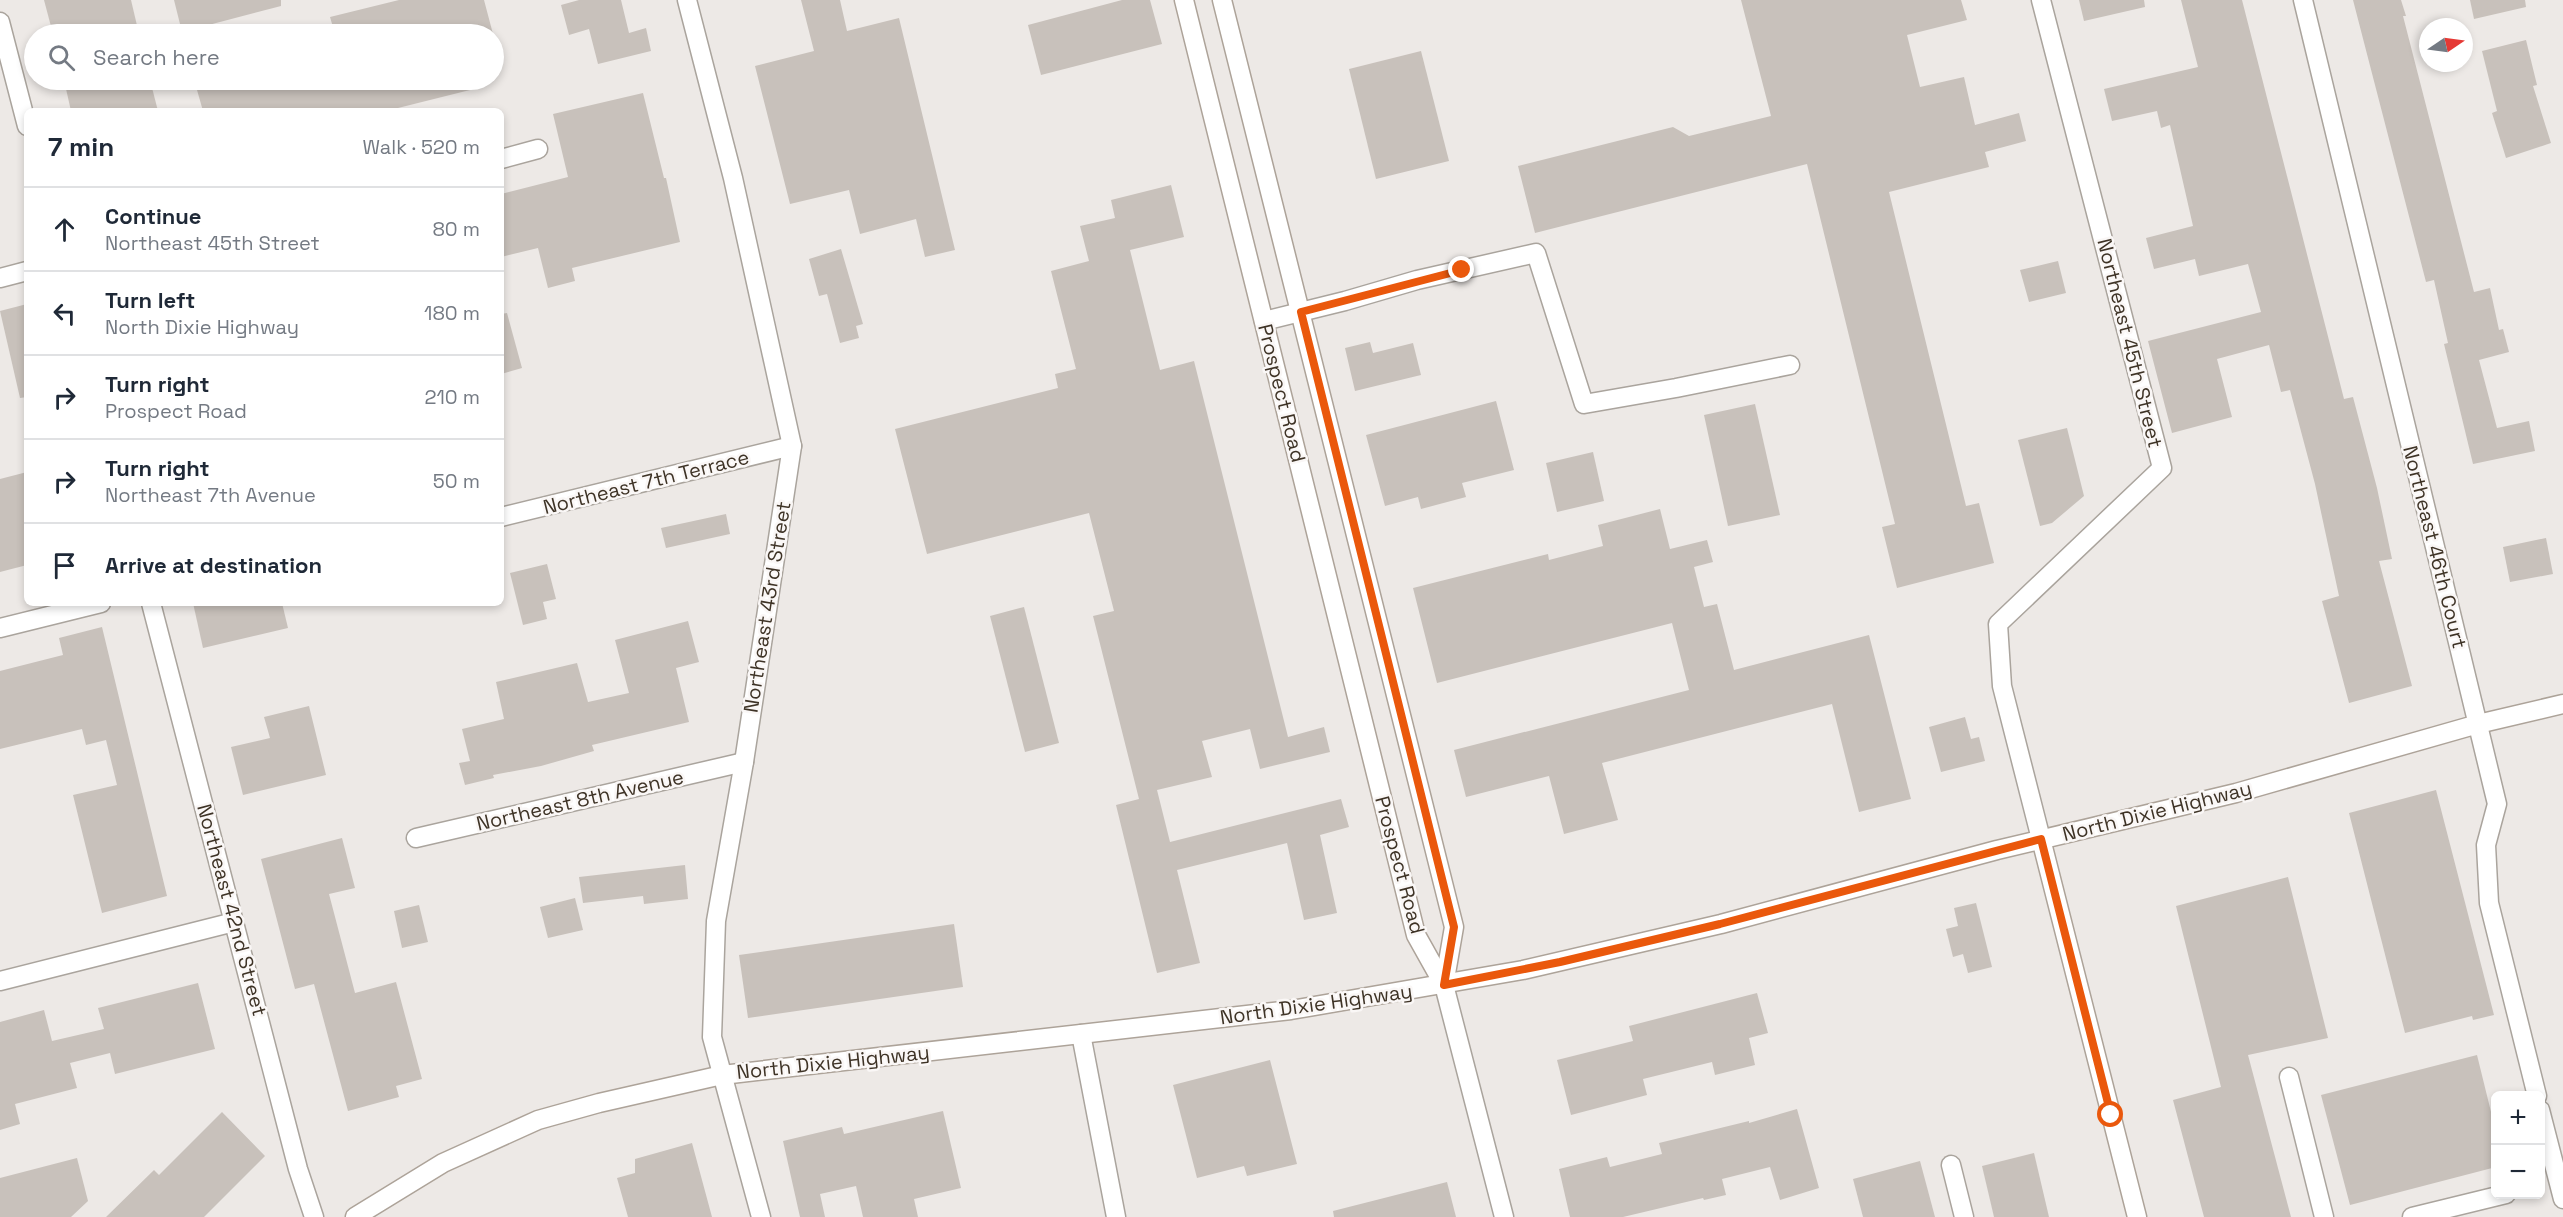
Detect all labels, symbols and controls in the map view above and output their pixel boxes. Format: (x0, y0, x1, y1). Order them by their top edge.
north arrow (2419, 18, 2473, 72)
search box (24, 24, 504, 90)
icon: search (45, 41, 78, 74)
text: Search here (93, 43, 220, 71)
text: 7 min (48, 130, 114, 164)
text: Walk · 520 m (362, 134, 480, 160)
text: Continue (105, 202, 201, 230)
icon: ahead (48, 213, 81, 246)
text: 80 m (432, 216, 480, 242)
text: Northeast 45th Street (105, 230, 320, 256)
street label: Northeast 45th Street (2091, 236, 2169, 450)
route end (1448, 256, 1474, 282)
text: Turn left (105, 286, 195, 314)
icon: left (48, 297, 81, 330)
text: 180 m (424, 300, 480, 326)
text: North Dixie Highway (105, 314, 299, 340)
street label: Prospect Road (1252, 321, 1312, 465)
text: Turn right (105, 370, 210, 398)
icon: right (48, 381, 81, 414)
text: 210 m (424, 384, 480, 410)
text: Prospect Road (105, 398, 247, 424)
street label: Northeast 46th Court (2397, 443, 2473, 651)
street label: Northeast 7th Terrace (540, 444, 752, 520)
text: Turn right (105, 454, 210, 482)
icon: right (48, 465, 81, 498)
text: 50 m (433, 468, 480, 494)
text: Northeast 7th Avenue (105, 482, 316, 508)
street label: Northeast 43rd Street (737, 500, 797, 714)
icon: arrive (48, 549, 81, 582)
text: Arrive at destination (105, 551, 322, 579)
street label: Northeast 8th Avenue (474, 763, 686, 837)
street label: North Dixie Highway (2060, 775, 2254, 847)
street label: Prospect Road (1369, 793, 1431, 937)
street label: Northeast 42nd Street (191, 801, 273, 1019)
street label: North Dixie Highway (1218, 978, 1414, 1030)
street label: North Dixie Highway (735, 1039, 931, 1085)
map controls (2491, 1091, 2545, 1199)
button: + (2491, 1091, 2545, 1145)
route start (2097, 1101, 2123, 1127)
button: − (2491, 1145, 2545, 1199)

